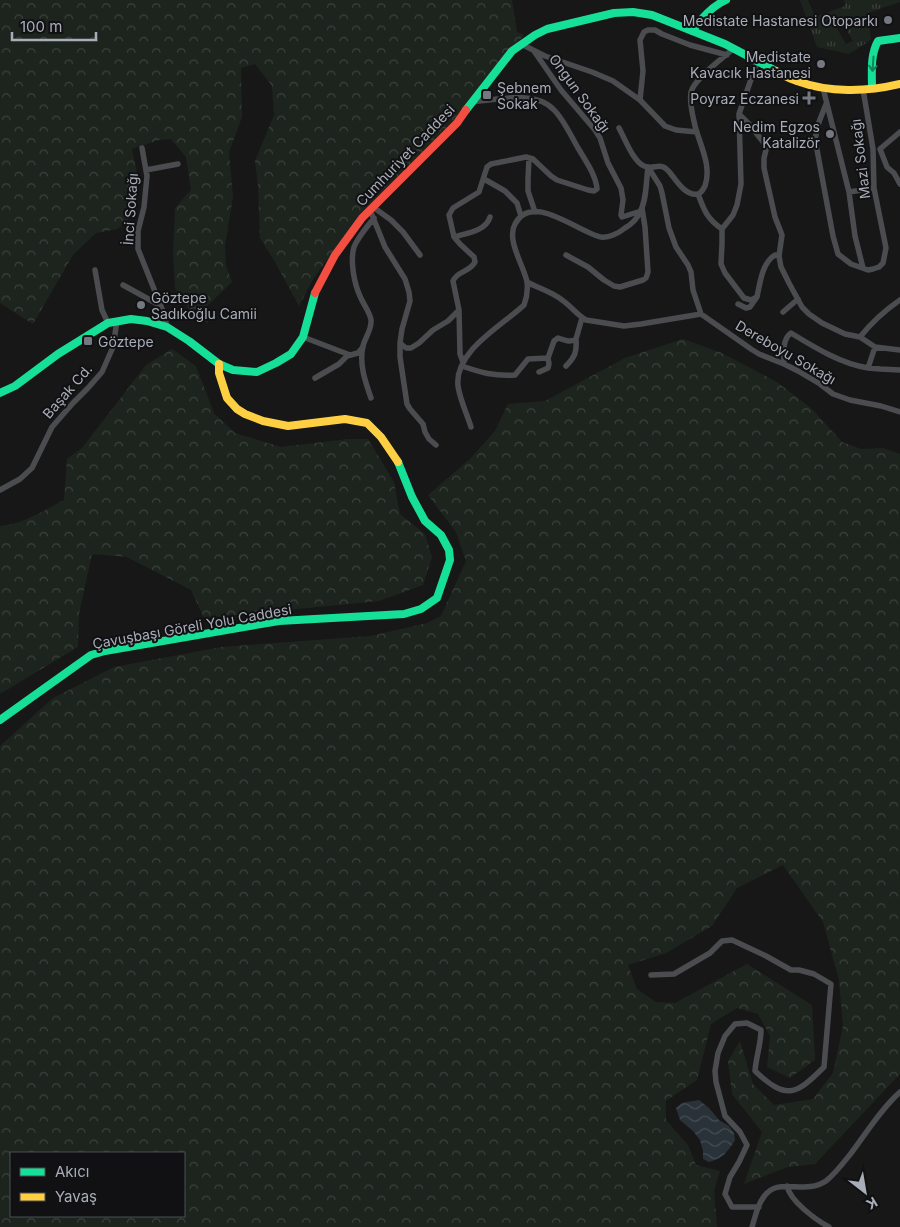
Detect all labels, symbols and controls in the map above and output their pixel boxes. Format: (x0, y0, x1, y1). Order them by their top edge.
scale bar (12, 10, 96, 42)
place label: Medistate Hastanesi Otoparkı (683, 12, 878, 29)
marker: Medistate Hastanesi Otoparkı (882, 14, 894, 26)
text: 100 m (20, 17, 62, 36)
place label: Medistate Kavacık Hastanesi (690, 48, 811, 81)
street label: Ongun Sokağı (546, 50, 614, 136)
one-way arrow (868, 56, 877, 72)
marker: Medistate Kavacık Hastanesi (815, 58, 827, 70)
place label: Şebnem Sokak (497, 79, 551, 112)
marker: Şebnem Sokak (481, 89, 493, 101)
place label: Poyraz Eczanesi (690, 90, 799, 107)
marker: Poyraz Eczanesi (803, 92, 815, 104)
street label: Cumhuriyet Caddesi (352, 101, 458, 209)
place label: Nedim Egzos Katalizör (733, 118, 820, 151)
street label: Mazi Sokağı (847, 118, 873, 200)
marker: Nedim Egzos Katalizör (824, 128, 836, 140)
street label: İnci Sokağı (119, 172, 141, 246)
place label: Göztepe Sadıkoğlu Camii (151, 289, 257, 322)
marker: Göztepe Sadıkoğlu Camii (135, 299, 147, 311)
street label: Dereboyu Sokağı (733, 316, 839, 388)
place label: Göztepe (98, 333, 154, 350)
marker: Göztepe (82, 335, 94, 347)
street label: Başak Cd. (39, 360, 95, 422)
street label: Çavuşbaşı Göreli Yolu Caddesi (91, 600, 293, 652)
legend (10, 1152, 185, 1217)
text: Akıcı (55, 1162, 89, 1181)
north arrow (840, 1167, 890, 1217)
text: Yavaş (55, 1187, 97, 1206)
text: K (863, 1194, 881, 1213)

